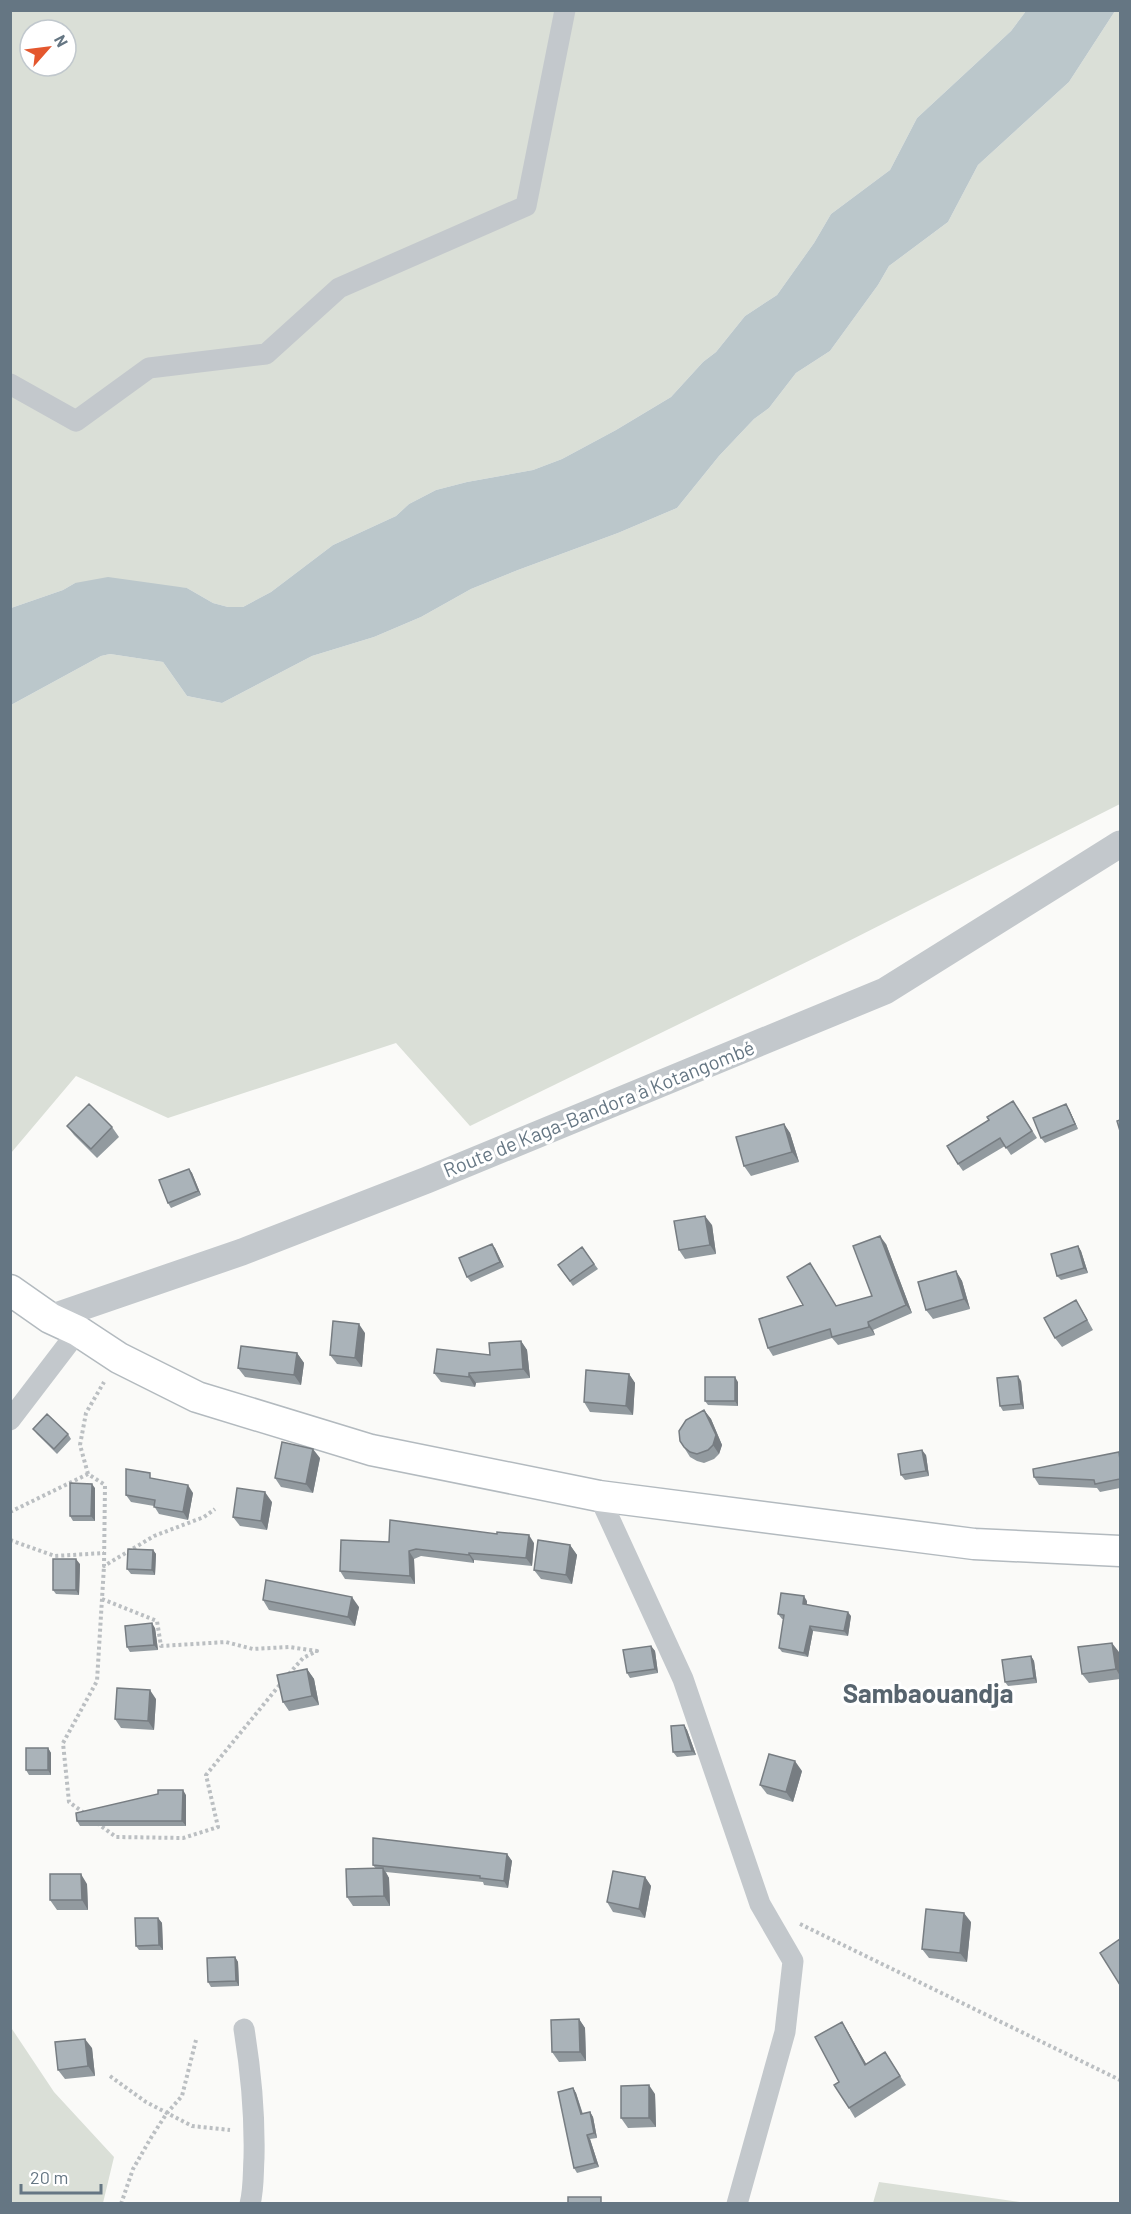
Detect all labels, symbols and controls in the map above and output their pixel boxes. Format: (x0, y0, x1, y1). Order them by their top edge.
north arrow (18, 18, 78, 78)
text: N (51, 32, 73, 50)
street label: Route de Kaga-Bandora à Kotangombé (439, 1034, 758, 1182)
district label: Sambaouandja (843, 1677, 1013, 1708)
scale bar (21, 2157, 100, 2195)
text: 20 m (30, 2166, 68, 2188)

